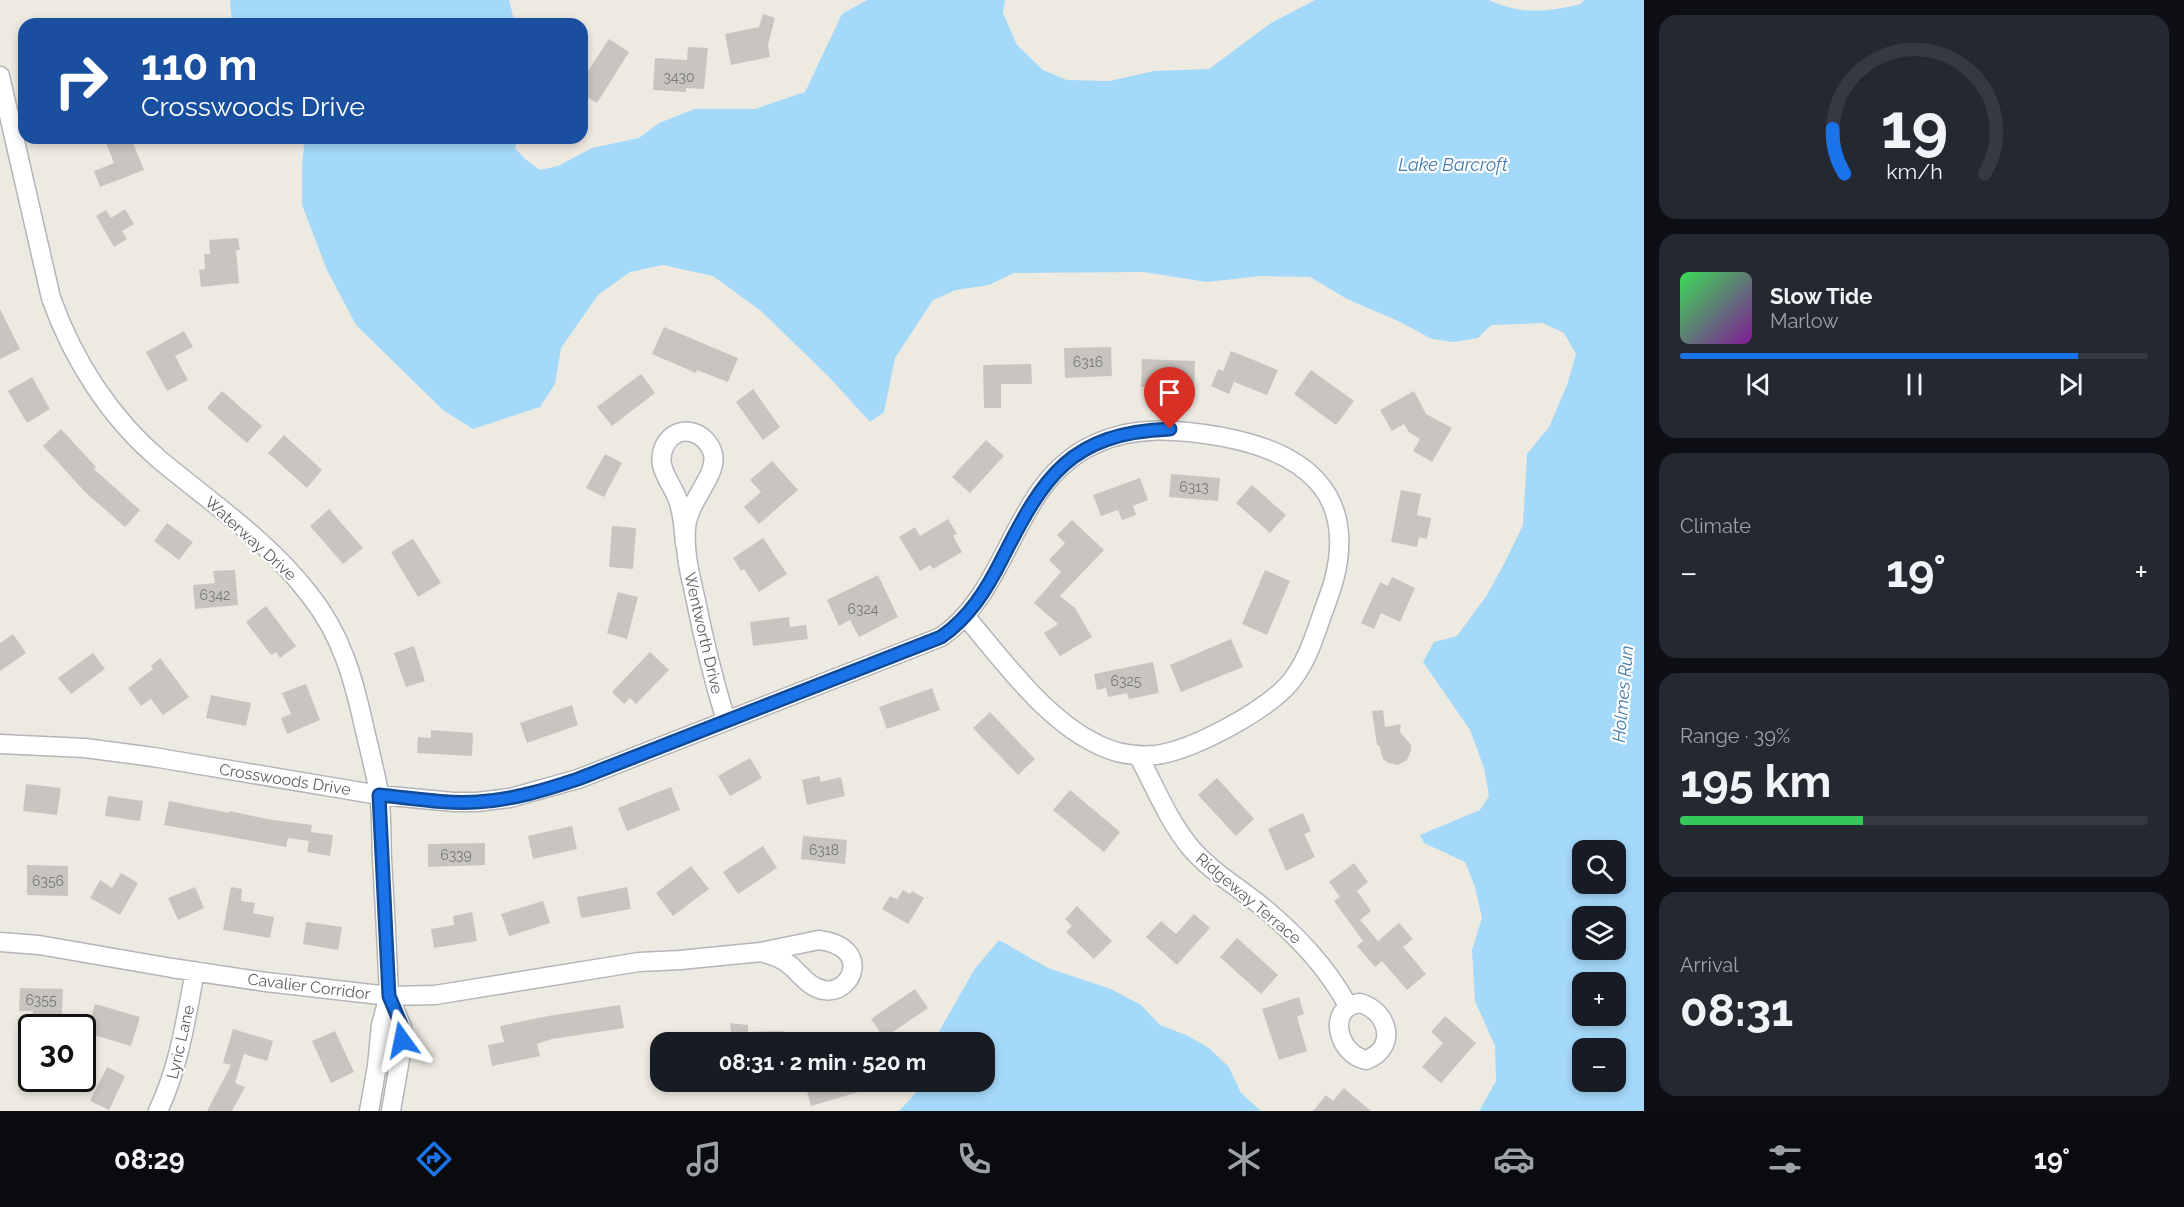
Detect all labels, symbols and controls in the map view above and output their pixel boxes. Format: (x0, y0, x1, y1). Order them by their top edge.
text: 110 m (141, 41, 257, 90)
icon: right (42, 42, 120, 120)
house number: 3430 (663, 69, 695, 85)
text: 19 (1880, 89, 1948, 163)
text: Crosswoods Drive (141, 91, 365, 122)
water label: Lake Barcroft (1398, 154, 1508, 175)
text: km/h (1886, 159, 1942, 184)
text: Slow Tide (1770, 283, 1872, 309)
text: Marlow (1770, 309, 1839, 333)
house number: 6316 (1073, 354, 1103, 370)
pin (1144, 367, 1195, 429)
icon: previous (1742, 368, 1775, 401)
icon: pause (1898, 368, 1931, 401)
icon: next (2054, 368, 2087, 401)
icon: arrive (1153, 376, 1186, 409)
house number: 6313 (1179, 479, 1209, 495)
street label: Waterway Drive (201, 492, 300, 584)
text: Climate (1680, 514, 1751, 538)
text: 19° (1886, 545, 1946, 598)
text: − (1680, 553, 1698, 592)
text: + (2134, 553, 2148, 592)
street label: Wentworth Drive (680, 570, 727, 696)
house number: 6342 (200, 587, 230, 603)
house number: 6324 (848, 601, 879, 617)
water label: Holmes Run (1608, 644, 1637, 743)
house number: 6325 (1111, 673, 1142, 689)
text: Range · 39% (1680, 724, 1790, 748)
text: 195 km (1680, 755, 1831, 808)
street label: Crosswoods Drive (218, 760, 352, 799)
map controls (1572, 840, 1626, 1092)
button: search (1572, 840, 1626, 894)
house number: 6318 (809, 842, 839, 858)
house number: 6339 (440, 847, 472, 863)
street label: Ridgeway Terrace (1192, 849, 1305, 948)
house number: 6356 (32, 873, 64, 889)
button: layers (1572, 906, 1626, 960)
text: Arrival (1680, 953, 1739, 977)
street label: Cavalier Corridor (247, 970, 372, 1003)
button: + (1572, 972, 1626, 1026)
text: 08:31 (1680, 984, 1793, 1037)
house number: 6355 (25, 992, 57, 1008)
street label: Lyric Lane (163, 1003, 198, 1081)
position arrow (370, 1008, 434, 1072)
speed limit sign: 30 (18, 1014, 96, 1092)
button: − (1572, 1038, 1626, 1092)
text: 08:31 · 2 min · 520 m (719, 1049, 926, 1075)
icon: directions (413, 1138, 455, 1180)
icon: music (683, 1138, 725, 1180)
icon: phone (953, 1138, 995, 1180)
icon: climate (1223, 1138, 1265, 1180)
icon: car (1493, 1138, 1535, 1180)
icon: filters (1764, 1138, 1806, 1180)
text: 08:29 (114, 1144, 185, 1175)
text: 19° (2034, 1144, 2070, 1175)

